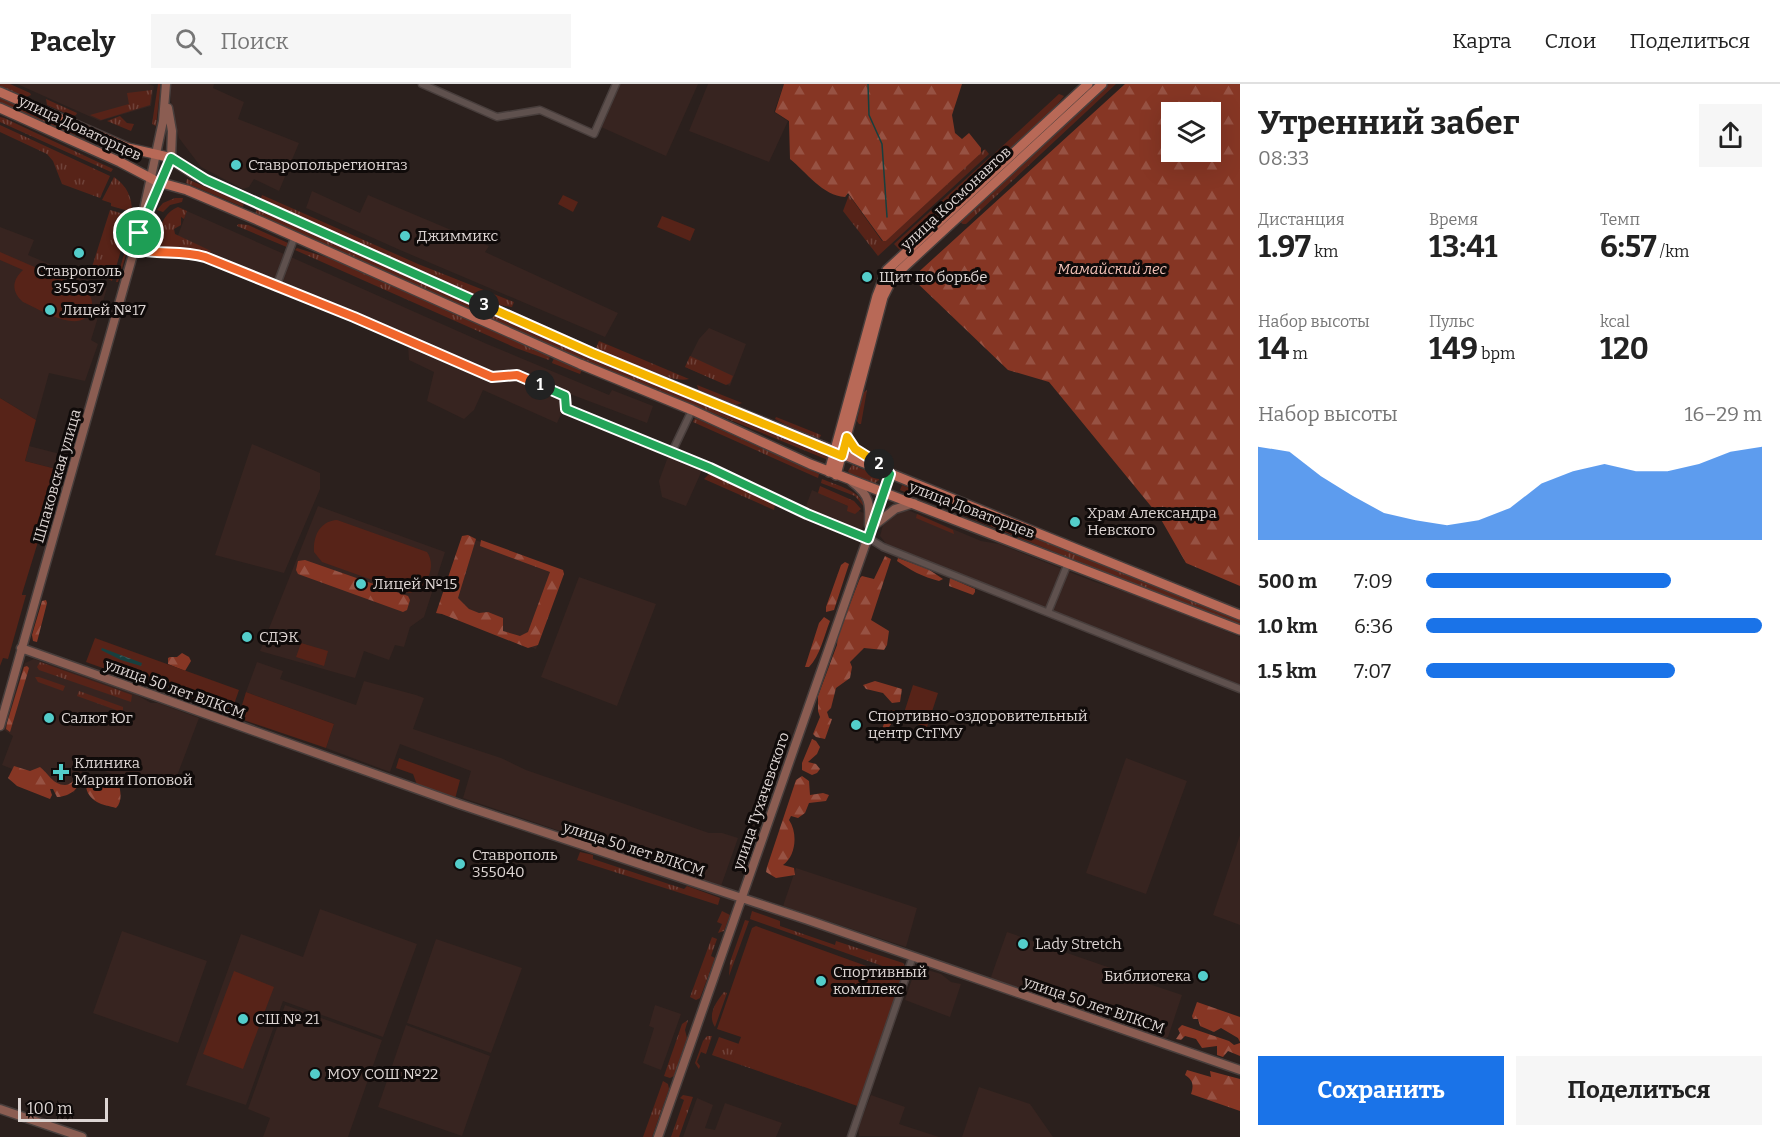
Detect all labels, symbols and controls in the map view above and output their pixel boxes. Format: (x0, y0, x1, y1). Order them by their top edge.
search box (151, 14, 571, 68)
text: Pacely (30, 25, 115, 58)
icon: search (172, 25, 205, 58)
text: Поиск (220, 28, 288, 55)
text: Карта (1452, 28, 1511, 54)
text: Слои (1544, 28, 1596, 54)
text: Поделиться (1629, 28, 1750, 54)
street label: улица Доваторцев (15, 91, 144, 164)
map controls (1161, 102, 1221, 162)
button: layers (1161, 102, 1221, 162)
text: Утренний забег (1258, 103, 1519, 143)
button: share (1699, 104, 1762, 167)
street label: улица Космонавтов (897, 142, 1015, 254)
text: 08:33 (1258, 146, 1310, 170)
place label: Ставропольрегионгаз (248, 156, 408, 174)
marker: Ставропольрегионгаз (229, 158, 243, 172)
pin (113, 207, 164, 258)
text: Дистанция (1258, 210, 1345, 229)
text: Время (1429, 210, 1478, 229)
text: Темп (1600, 210, 1640, 229)
icon: arrive (122, 216, 155, 249)
place label: Джиммикс (417, 227, 499, 245)
marker: Джиммикс (398, 229, 412, 243)
text: 1.97 (1258, 229, 1311, 265)
text: 13:41 (1429, 229, 1497, 265)
text: 6:57 (1600, 229, 1657, 265)
text: km (1311, 242, 1338, 261)
text: /km (1657, 242, 1689, 261)
marker: Ставрополь 355037 (72, 246, 86, 260)
park label: Мамайский лес (1057, 260, 1168, 278)
place label: Ставрополь 355037 (36, 262, 122, 297)
place label: Щит по борьбе (879, 268, 987, 286)
marker: Щит по борьбе (860, 270, 874, 284)
pin: 3 (469, 290, 499, 320)
text: 3 (479, 295, 489, 314)
place label: Лицей №17 (62, 301, 146, 319)
marker: Лицей №17 (43, 303, 57, 317)
text: Набор высоты (1258, 312, 1370, 331)
text: Пульс (1429, 312, 1475, 331)
text: kcal (1600, 312, 1630, 331)
text: 14 (1258, 331, 1289, 367)
text: 149 (1429, 331, 1478, 367)
text: 120 (1600, 331, 1649, 367)
text: m (1289, 344, 1308, 363)
text: bpm (1478, 344, 1515, 363)
pin: 1 (525, 370, 555, 400)
text: 1 (537, 375, 543, 394)
text: Набор высоты (1258, 402, 1398, 426)
text: 16–29 m (1684, 402, 1762, 426)
street label: Шпаковская улица (29, 407, 85, 545)
pin: 2 (864, 449, 894, 479)
text: 2 (874, 454, 884, 473)
street label: улица Доваторцев (906, 477, 1037, 542)
place label: Храм Александра Невского (1087, 504, 1217, 539)
marker: Храм Александра Невского (1068, 515, 1082, 529)
text: 500 m (1258, 569, 1317, 593)
text: 7:09 (1354, 569, 1393, 593)
place label: Лицей №15 (373, 575, 457, 593)
marker: Лицей №15 (354, 577, 368, 591)
text: 1.0 km (1258, 614, 1318, 638)
text: 6:36 (1354, 614, 1393, 638)
place label: СДЭК (259, 628, 299, 646)
marker: СДЭК (240, 630, 254, 644)
street label: улица 50 лет ВЛКСМ (101, 655, 248, 723)
text: 1.5 km (1258, 659, 1317, 683)
text: 7:07 (1354, 659, 1391, 683)
place label: Спортивно-оздоровительный центр СтГМУ (868, 707, 1088, 742)
place label: Салют Юг (61, 709, 133, 727)
marker: Салют Юг (42, 711, 56, 725)
marker: Спортивно-оздоровительный центр СтГМУ (849, 718, 863, 732)
street label: улица Тухачевского (729, 730, 793, 873)
place label: Клиника Марии Поповой (74, 754, 193, 789)
marker: Клиника Марии Поповой (52, 763, 70, 781)
street label: улица 50 лет ВЛКСМ (560, 817, 707, 880)
place label: Ставрополь 355040 (472, 846, 558, 881)
marker: Ставрополь 355040 (453, 857, 467, 871)
place label: Lady Stretch (1035, 935, 1122, 953)
marker: Lady Stretch (1016, 937, 1030, 951)
place label: Спортивный комплекс (833, 963, 927, 998)
place label: Библиотека (1104, 967, 1191, 985)
marker: Библиотека (1196, 969, 1210, 983)
street label: улица 50 лет ВЛКСМ (1020, 972, 1167, 1038)
marker: Спортивный комплекс (814, 974, 828, 988)
place label: СШ № 21 (255, 1010, 319, 1028)
marker: СШ № 21 (236, 1012, 250, 1026)
button: Сохранить (1258, 1056, 1504, 1125)
button: Поделиться (1516, 1056, 1762, 1125)
place label: МОУ СОШ №22 (327, 1065, 438, 1083)
marker: МОУ СОШ №22 (308, 1067, 322, 1081)
scale bar (18, 1095, 108, 1122)
text: 100 m (27, 1099, 72, 1118)

